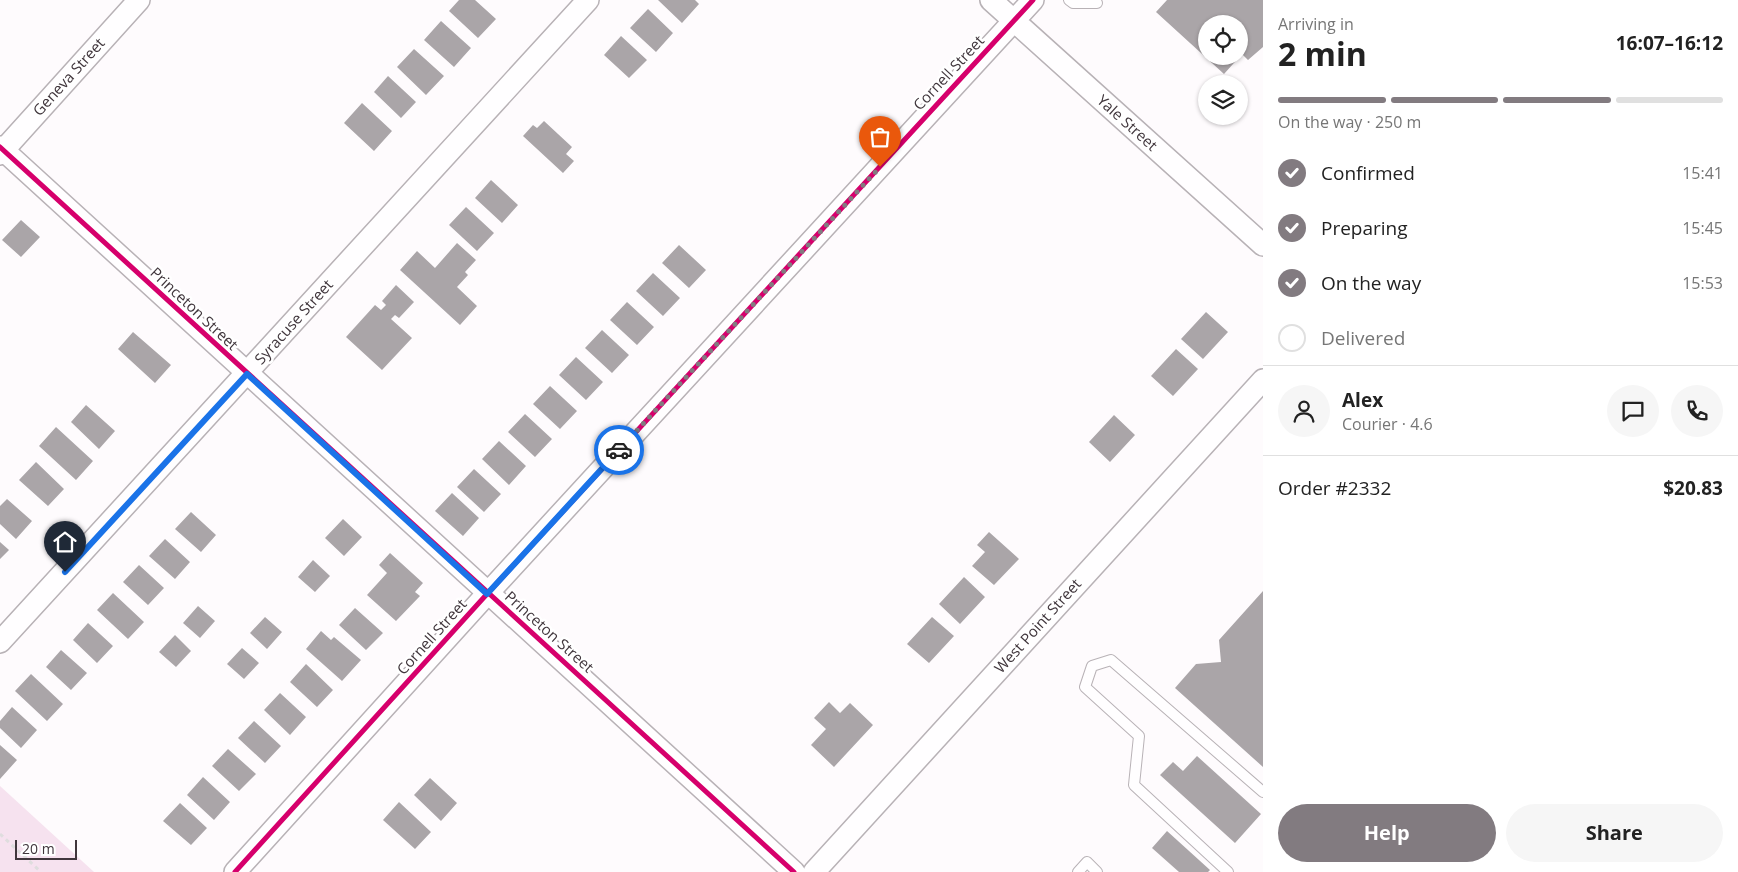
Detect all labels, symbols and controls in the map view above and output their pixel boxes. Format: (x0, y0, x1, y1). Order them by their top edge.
text: Arriving in (1278, 13, 1354, 35)
map controls (1198, 15, 1248, 125)
button: locate (1198, 15, 1248, 65)
text: 16:07–16:12 (1616, 30, 1723, 56)
street label: Cornell Street (908, 31, 988, 114)
text: 2 min (1278, 32, 1367, 75)
street label: Geneva Street (28, 33, 109, 120)
button: layers (1198, 75, 1248, 125)
street label: Yale Street (1093, 90, 1162, 155)
text: On the way · 250 m (1278, 111, 1421, 133)
pin (859, 116, 901, 167)
icon: bag (866, 123, 894, 151)
icon: check (1278, 159, 1306, 187)
text: Confirmed (1321, 160, 1415, 186)
text: 15:41 (1682, 162, 1723, 184)
icon: check (1278, 214, 1306, 242)
text: Preparing (1321, 215, 1408, 241)
text: 15:45 (1682, 217, 1723, 239)
street label: Princeton Street (147, 262, 243, 354)
icon: check (1278, 269, 1306, 297)
text: On the way (1321, 270, 1421, 296)
text: 15:53 (1682, 272, 1723, 294)
street label: Syracuse Street (250, 275, 337, 368)
text: Delivered (1321, 325, 1405, 351)
button: person (1278, 385, 1330, 437)
button: chat (1607, 385, 1659, 437)
button: phone (1671, 385, 1723, 437)
text: Alex (1342, 387, 1383, 413)
text: Courier · 4.6 (1342, 413, 1433, 435)
courier (594, 425, 644, 475)
icon: car (605, 436, 633, 464)
text: Order #2332 (1278, 475, 1391, 501)
text: $20.83 (1663, 475, 1723, 501)
pin (44, 521, 86, 572)
icon: home (51, 528, 79, 556)
street label: West Point Street (989, 574, 1085, 677)
street label: Princeton Street (501, 586, 598, 677)
street label: Cornell Street (392, 594, 471, 679)
button: Help (1278, 804, 1496, 862)
button: Share (1506, 804, 1723, 862)
scale bar (15, 837, 78, 860)
text: 20 m (22, 839, 55, 858)

